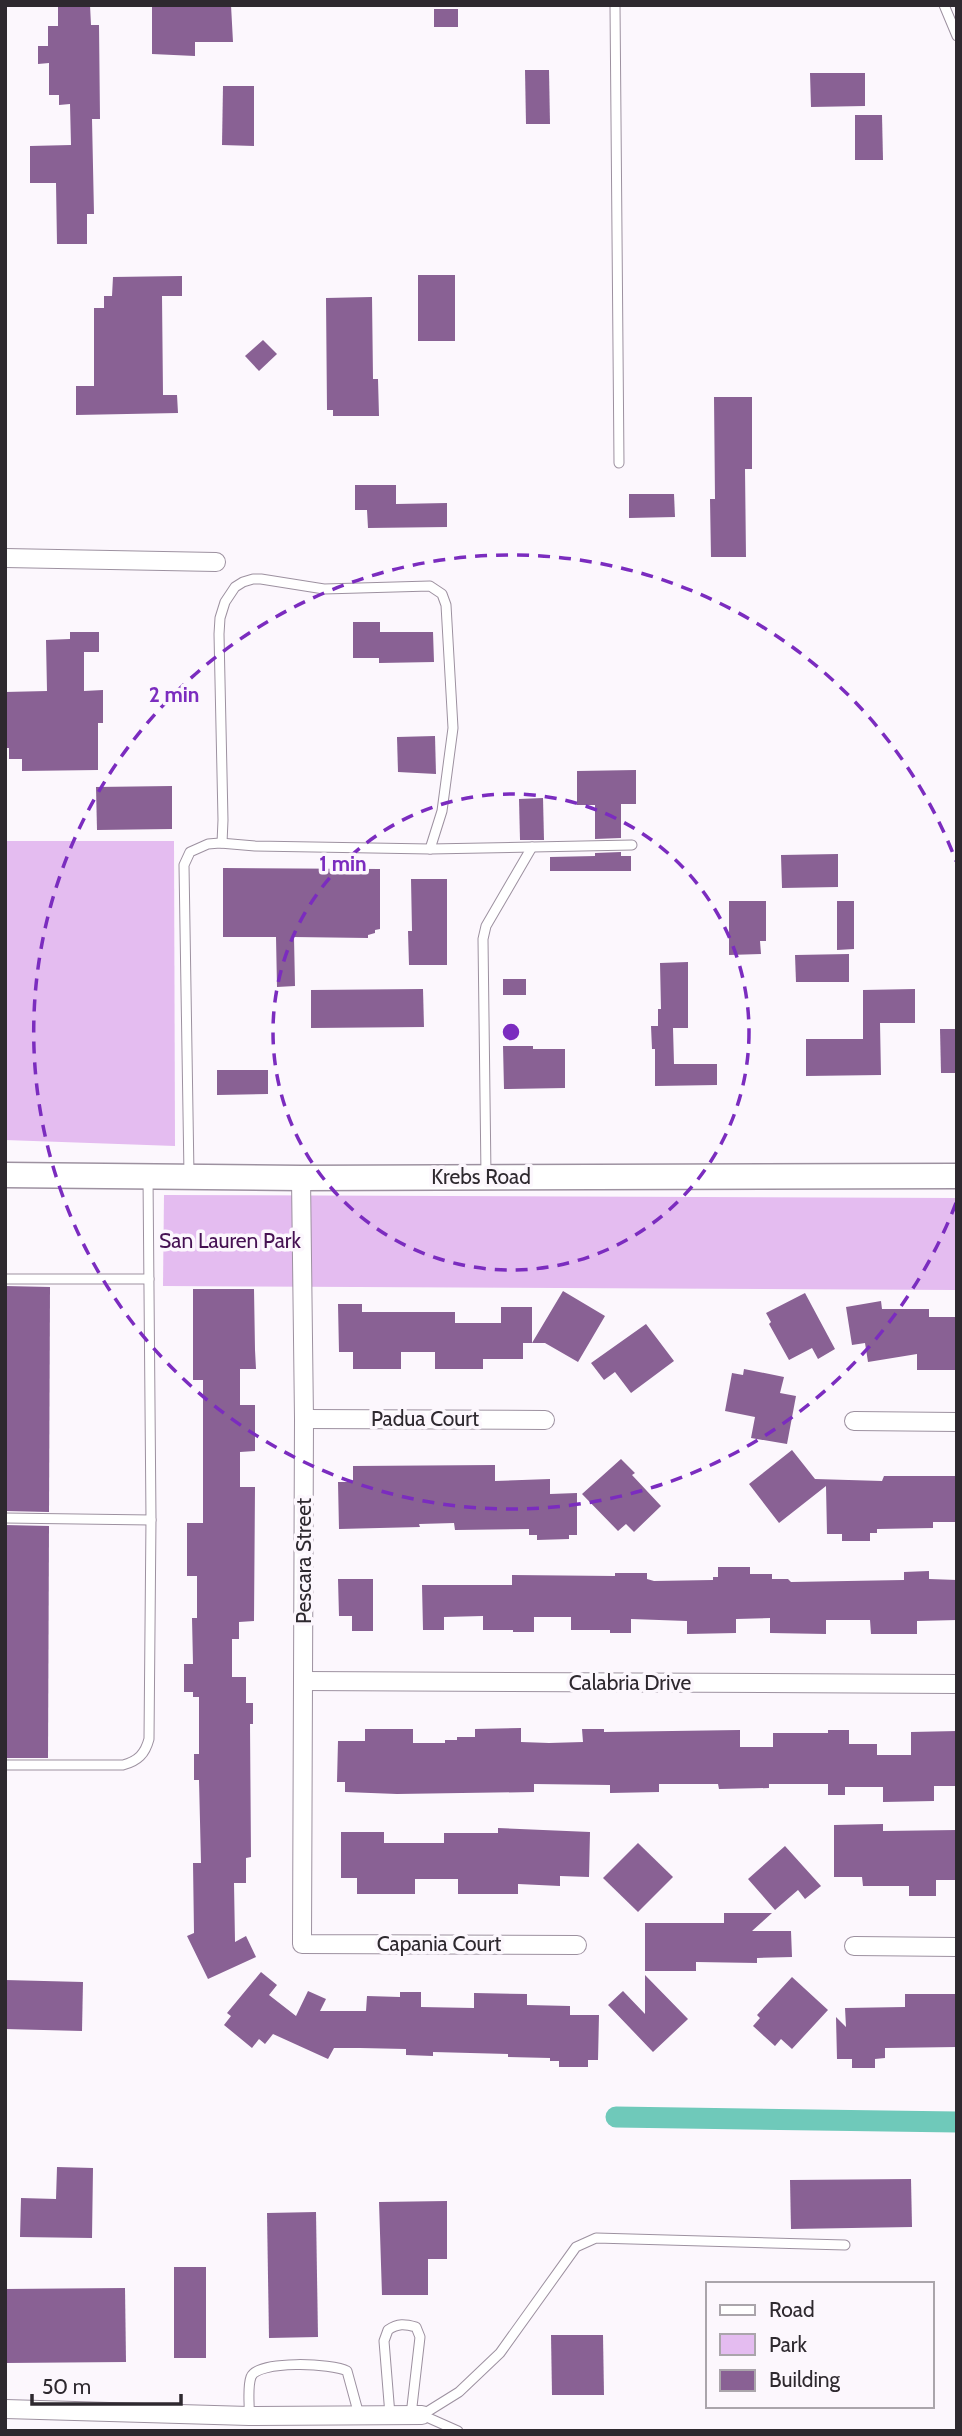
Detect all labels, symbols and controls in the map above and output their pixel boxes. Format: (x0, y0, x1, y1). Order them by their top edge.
text: 2 min (149, 682, 199, 707)
text: 1 min (319, 851, 367, 876)
centre of rings (499, 1020, 523, 1044)
street label: Krebs Road (431, 1164, 531, 1189)
park label: San Lauren Park (159, 1228, 302, 1253)
street label: Padua Court (371, 1406, 479, 1431)
street label: Pescara Street (291, 1498, 316, 1624)
street label: Calabria Drive (569, 1670, 692, 1695)
street label: Capania Court (377, 1931, 501, 1956)
legend (706, 2282, 934, 2408)
text: Road (769, 2297, 815, 2322)
text: Park (769, 2332, 807, 2357)
scale bar (32, 2362, 180, 2406)
text: Building (769, 2367, 841, 2392)
text: 50 m (42, 2374, 91, 2399)

